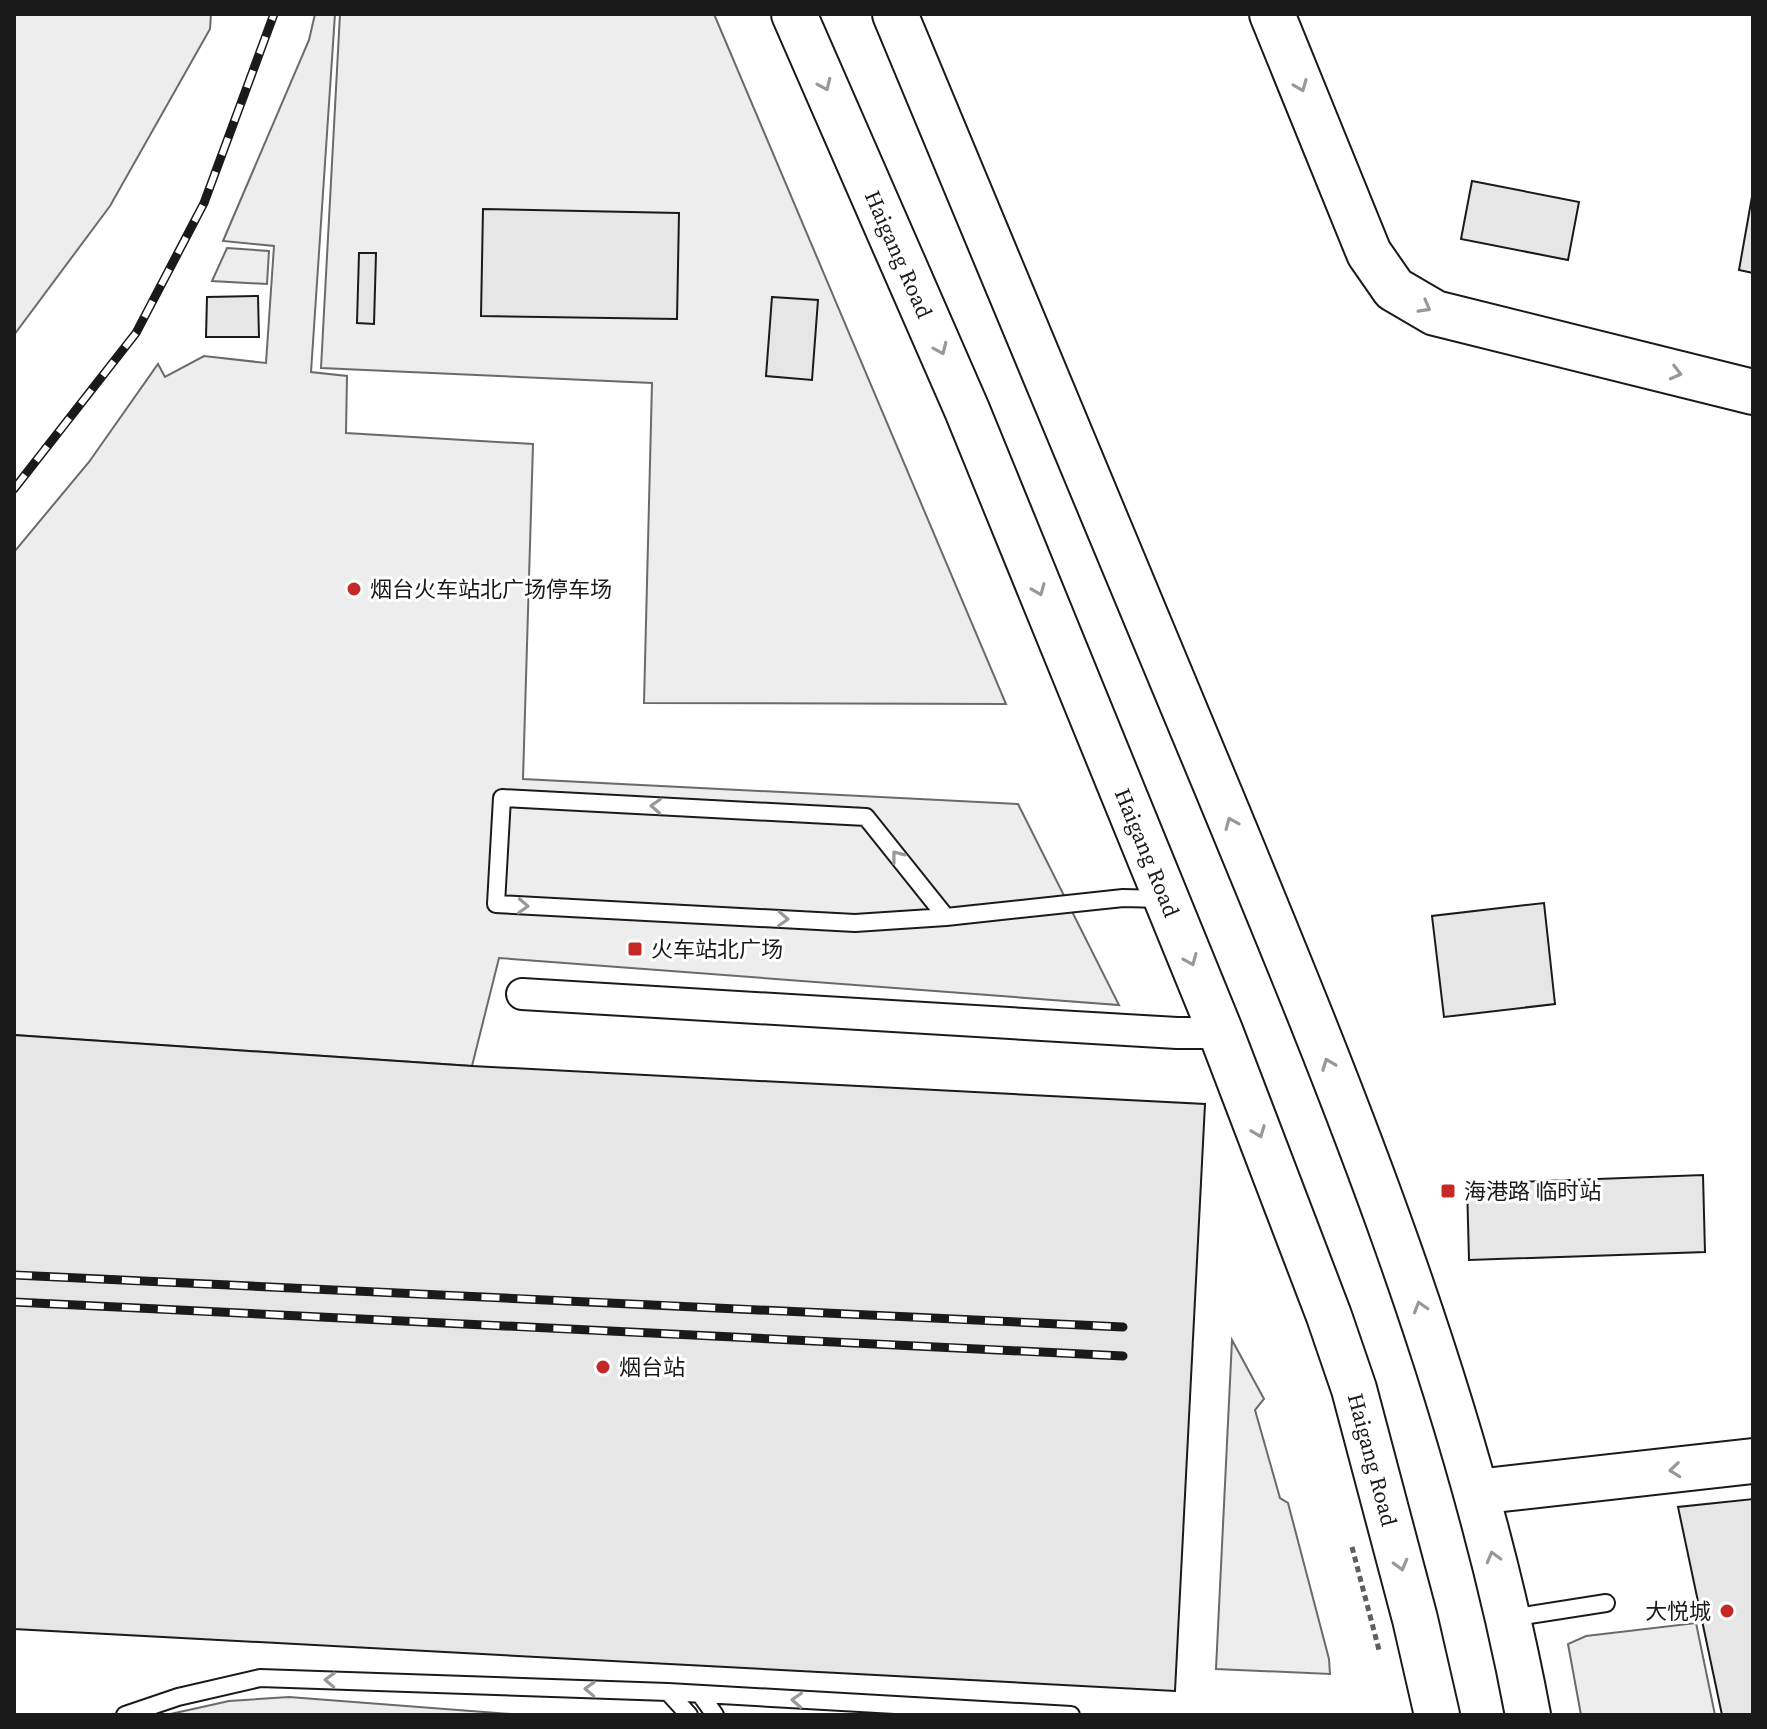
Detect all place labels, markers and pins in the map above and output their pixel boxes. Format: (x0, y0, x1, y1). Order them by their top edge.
place label: 烟台火车站北广场停车场 (370, 574, 612, 604)
marker: 烟台火车站北广场停车场 (345, 580, 363, 598)
place label: 火车站北广场 (651, 934, 783, 964)
marker: 火车站北广场 (626, 940, 644, 958)
place label: 海港路 临时站 (1464, 1176, 1601, 1206)
marker: 海港路 临时站 (1439, 1182, 1457, 1200)
place label: 烟台站 (619, 1352, 685, 1382)
marker: 烟台站 (594, 1358, 612, 1376)
place label: 大悦城 (1645, 1596, 1711, 1626)
marker: 大悦城 (1718, 1602, 1736, 1620)

